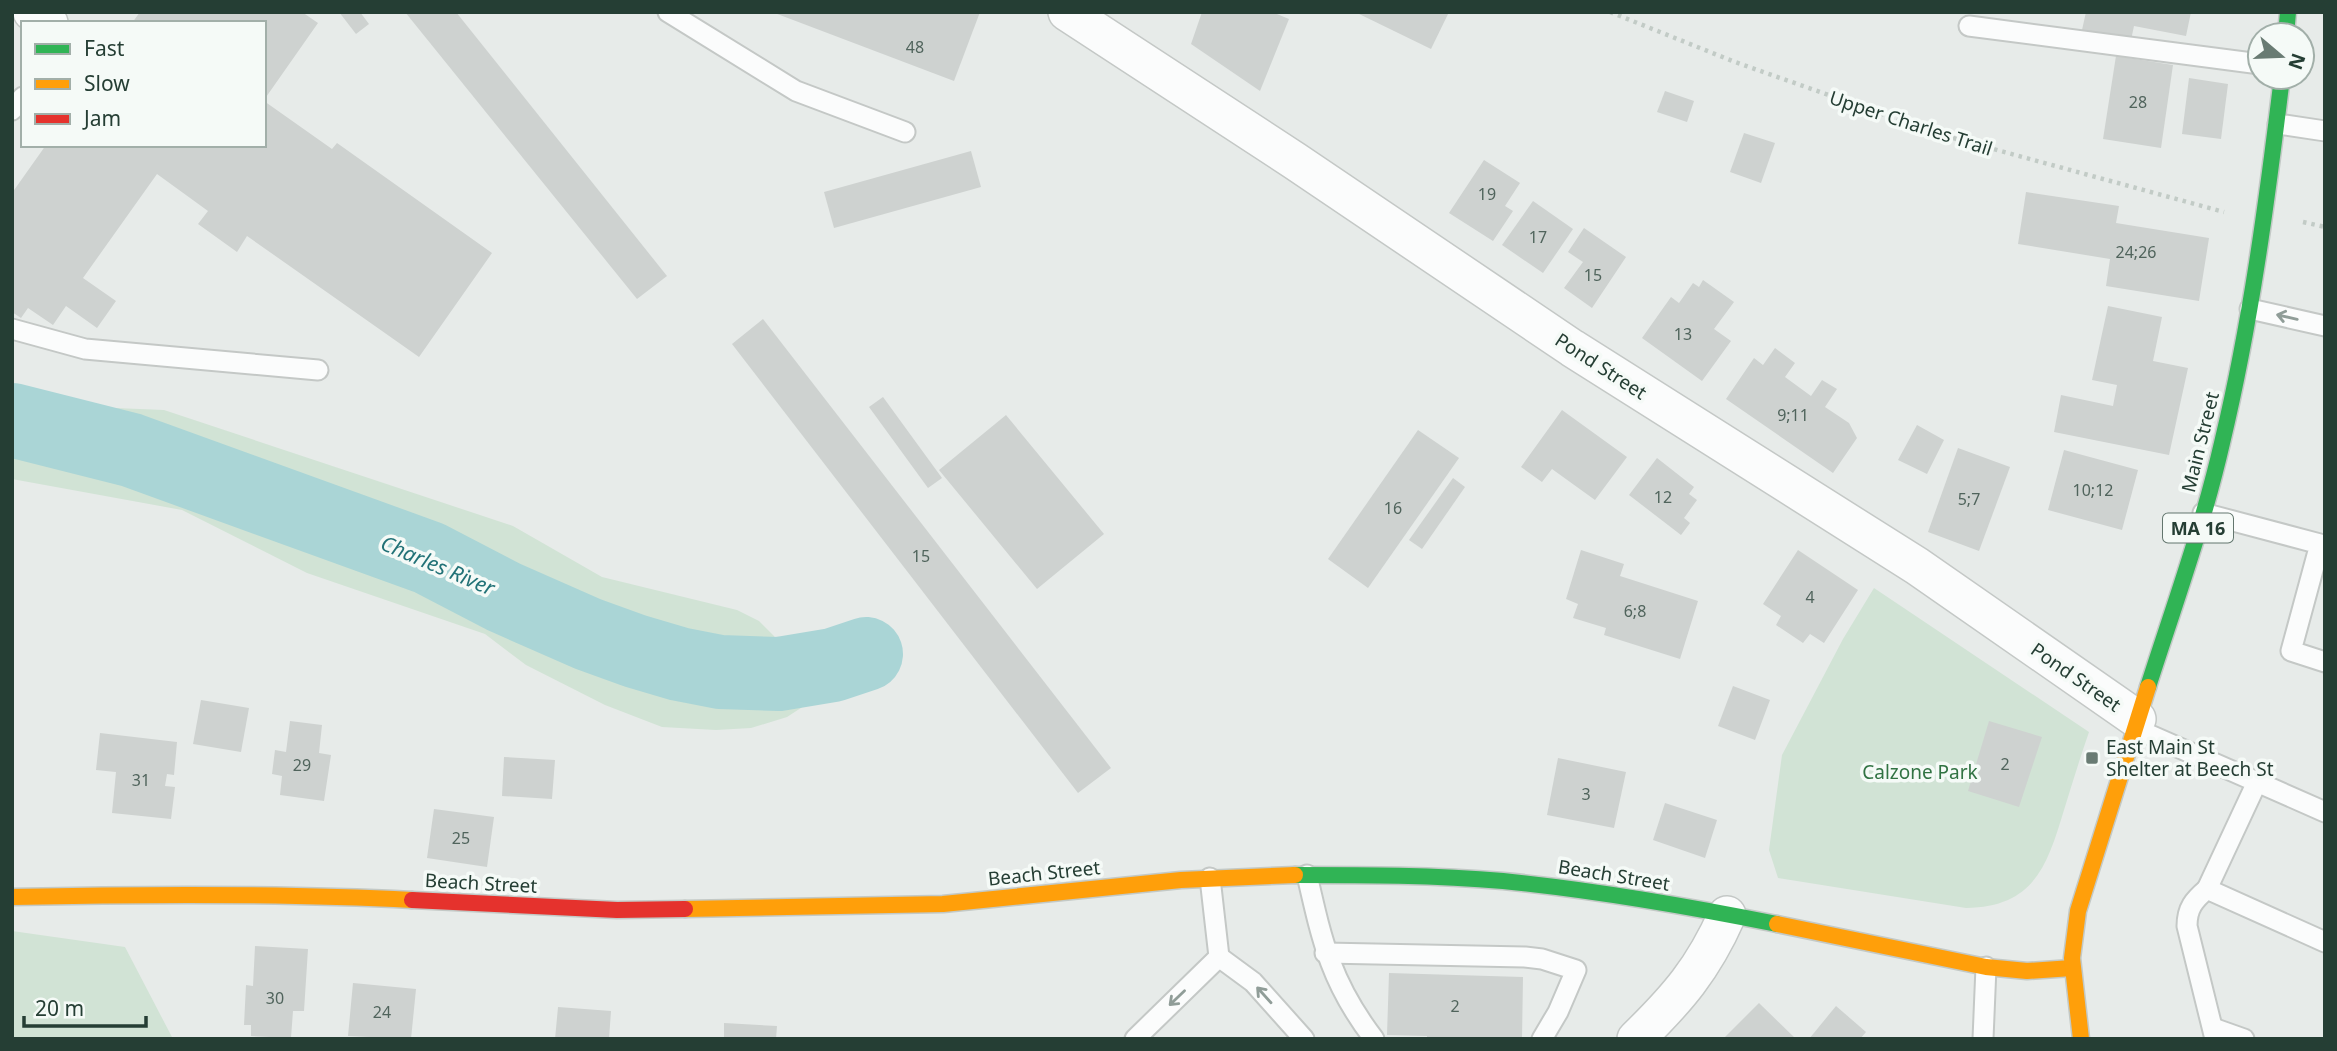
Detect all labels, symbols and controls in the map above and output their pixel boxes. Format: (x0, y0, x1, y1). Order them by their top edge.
legend (21, 21, 266, 147)
north arrow (2246, 21, 2316, 91)
text: Fast (84, 34, 125, 62)
house number: 48 (906, 36, 924, 58)
text: N (2282, 50, 2312, 73)
text: Slow (84, 69, 130, 97)
street label: Upper Charles Trail (1826, 84, 1996, 162)
house number: 28 (2129, 91, 2147, 113)
text: Jam (82, 104, 121, 132)
house number: 19 (1478, 183, 1496, 205)
house number: 17 (1529, 226, 1547, 248)
house number: 24;26 (2116, 241, 2156, 263)
house number: 15 (1584, 264, 1602, 286)
one-way arrow (2277, 310, 2299, 323)
house number: 13 (1674, 323, 1692, 345)
street label: Pond Street (1550, 327, 1652, 405)
street label: Main Street (2175, 389, 2225, 495)
house number: 9;11 (1777, 404, 1809, 426)
house number: 10;12 (2073, 479, 2113, 501)
house number: 12 (1654, 486, 1672, 508)
house number: 5;7 (1958, 488, 1980, 510)
house number: 16 (1384, 497, 1402, 519)
road number: MA 16 (2163, 514, 2233, 542)
water label: Charles River (377, 528, 501, 602)
house number: 15 (912, 545, 930, 567)
house number: 4 (1805, 586, 1815, 608)
house number: 6;8 (1624, 600, 1646, 622)
street label: Pond Street (2026, 636, 2126, 718)
place label: East Main St Shelter at Beech St (2106, 734, 2274, 782)
marker: East Main St Shelter at Beech St (2084, 750, 2100, 766)
house number: 2 (2000, 753, 2010, 775)
house number: 29 (293, 754, 311, 776)
park label: Calzone Park (1862, 759, 1978, 785)
house number: 31 (132, 769, 150, 791)
house number: 3 (1581, 783, 1591, 805)
house number: 25 (452, 827, 470, 849)
street label: Beach Street (1556, 853, 1672, 897)
street label: Beach Street (987, 854, 1101, 892)
street label: Beach Street (424, 867, 538, 899)
scale bar (24, 984, 147, 1028)
one-way arrow (1256, 986, 1272, 1004)
house number: 30 (266, 987, 284, 1009)
one-way arrow (1169, 990, 1186, 1007)
text: 20 m (35, 994, 84, 1022)
house number: 2 (1450, 995, 1460, 1017)
house number: 24 (373, 1001, 391, 1023)

